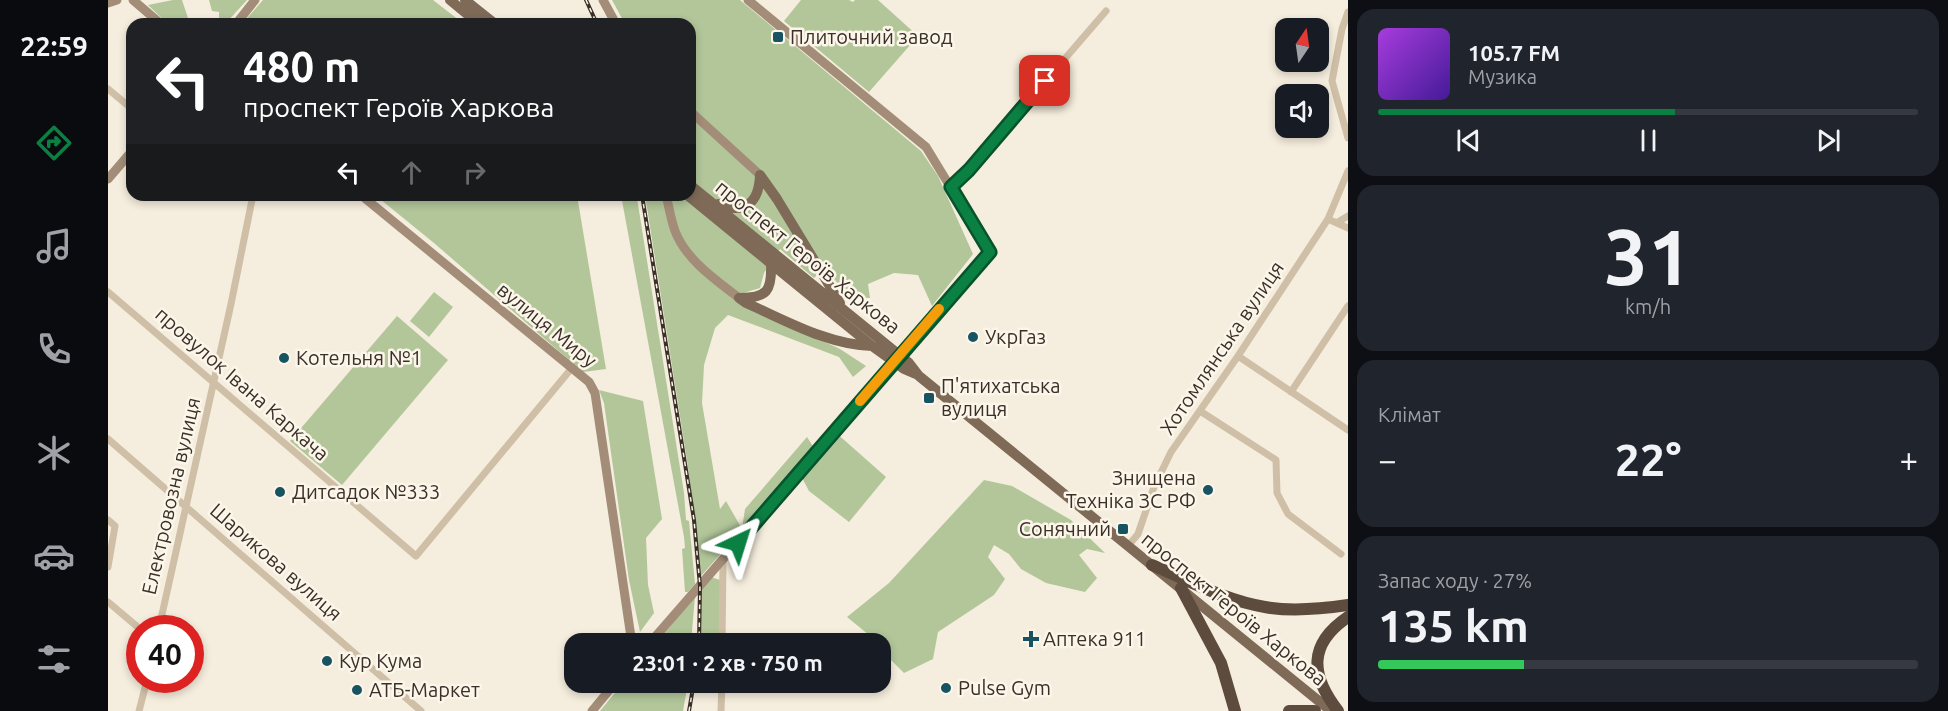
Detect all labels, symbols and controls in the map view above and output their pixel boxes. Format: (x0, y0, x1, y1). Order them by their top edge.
north arrow (1275, 18, 1329, 72)
map controls (1275, 18, 1329, 138)
place label: Плиточний завод (790, 25, 953, 48)
marker: Плиточний завод (771, 30, 785, 44)
text: 22:59 (20, 31, 88, 61)
text: 105.7 FM (1468, 40, 1560, 65)
icon: left (144, 42, 222, 120)
text: 480 m (243, 43, 360, 90)
pin (1019, 55, 1070, 106)
icon: arrive (1028, 64, 1061, 97)
text: Музика (1468, 65, 1537, 88)
button: sound (1275, 84, 1329, 138)
text: проспект Героїв Харкова (243, 92, 554, 122)
icon: directions (33, 122, 75, 164)
icon: previous (1452, 124, 1485, 157)
icon: pause (1632, 124, 1665, 157)
icon: next (1812, 124, 1845, 157)
icon: left (332, 156, 365, 189)
icon: ahead (395, 156, 428, 189)
icon: right (458, 156, 491, 189)
street label: проспект Героїв Харкова (711, 175, 905, 338)
text: 31 (1604, 212, 1692, 300)
icon: music (33, 225, 75, 267)
street label: Хотомлянська вулиця (1155, 257, 1288, 439)
street label: вулиця Миру (493, 277, 602, 372)
text: km/h (1625, 295, 1671, 318)
street label: провулок Івана Каркача (151, 302, 334, 465)
place label: УкрГаз (985, 325, 1046, 348)
icon: phone (33, 328, 75, 370)
marker: УкрГаз (966, 330, 980, 344)
place label: Котельня №1 (296, 346, 422, 369)
marker: Котельня №1 (277, 351, 291, 365)
place label: П'ятихатська вулиця (941, 374, 1061, 420)
marker: П'ятихатська вулиця (922, 391, 936, 405)
street label: Електровозна вулиця (137, 395, 204, 597)
text: Клімат (1378, 403, 1441, 426)
icon: climate (33, 432, 75, 474)
text: 22° (1615, 434, 1681, 485)
text: − (1378, 441, 1397, 478)
text: + (1899, 441, 1918, 478)
place label: Знищена Техніка ЗС РФ (1066, 466, 1196, 512)
place label: Дитсадок №333 (292, 480, 440, 503)
marker: Знищена Техніка ЗС РФ (1201, 483, 1215, 497)
marker: Дитсадок №333 (273, 485, 287, 499)
street label: Шарикова вулиця (206, 498, 347, 625)
position arrow (706, 511, 770, 575)
place label: Сонячний (1019, 517, 1111, 540)
marker: Сонячний (1116, 522, 1130, 536)
street label: проспект Героїв Харкова (1137, 527, 1331, 690)
icon: car (33, 535, 75, 577)
text: Запас ходу · 27% (1378, 569, 1532, 592)
text: 135 km (1378, 600, 1529, 651)
speed limit sign: 40 (126, 615, 204, 693)
place label: Аптека 911 (1043, 627, 1146, 650)
marker: Аптека 911 (1024, 632, 1038, 646)
icon: filters (33, 638, 75, 680)
place label: Кур Кума (339, 649, 422, 672)
text: 23:01 · 2 хв · 750 m (632, 650, 823, 675)
marker: Кур Кума (320, 654, 334, 668)
place label: Pulse Gym (958, 676, 1051, 699)
place label: АТБ-Маркет (369, 678, 480, 701)
marker: Pulse Gym (939, 681, 953, 695)
marker: АТБ-Маркет (350, 683, 364, 697)

